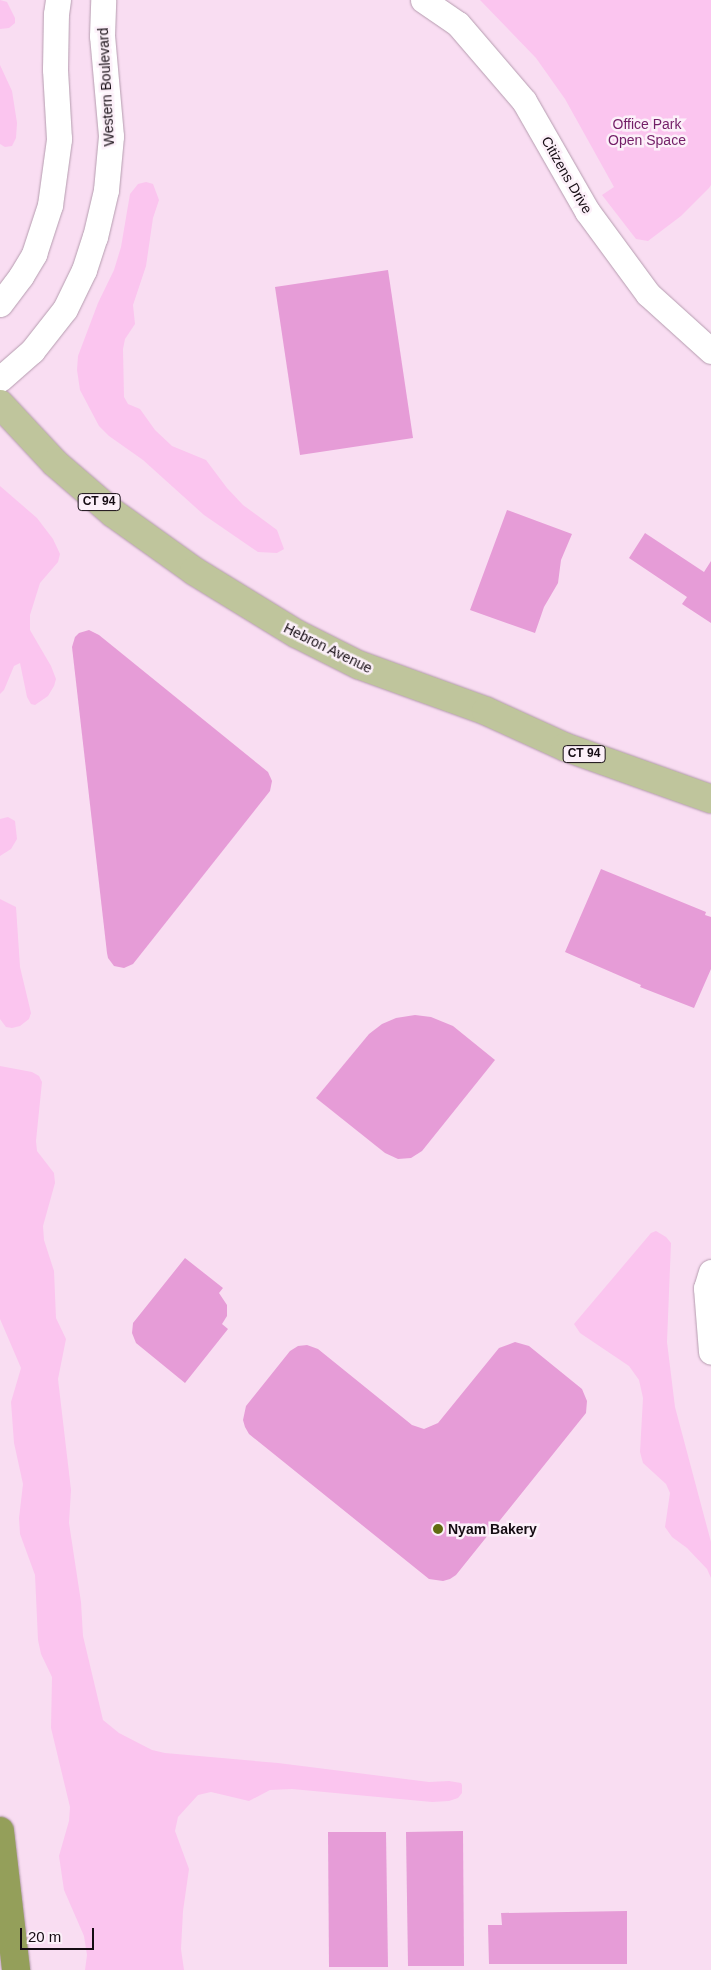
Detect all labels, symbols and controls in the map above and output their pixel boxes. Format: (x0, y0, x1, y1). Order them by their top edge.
street label: Western Boulevard (95, 27, 117, 147)
park label: Office Park Open Space (608, 116, 686, 148)
street label: Citizens Drive (538, 133, 596, 217)
road number: CT 94 (76, 492, 122, 512)
street label: Hebron Avenue (281, 619, 375, 677)
road number: CT 94 (562, 744, 606, 764)
place label: Nyam Bakery (448, 1521, 537, 1537)
marker: Nyam Bakery (432, 1523, 444, 1535)
scale bar (22, 1918, 96, 1950)
text: 20 m (28, 1928, 61, 1945)

